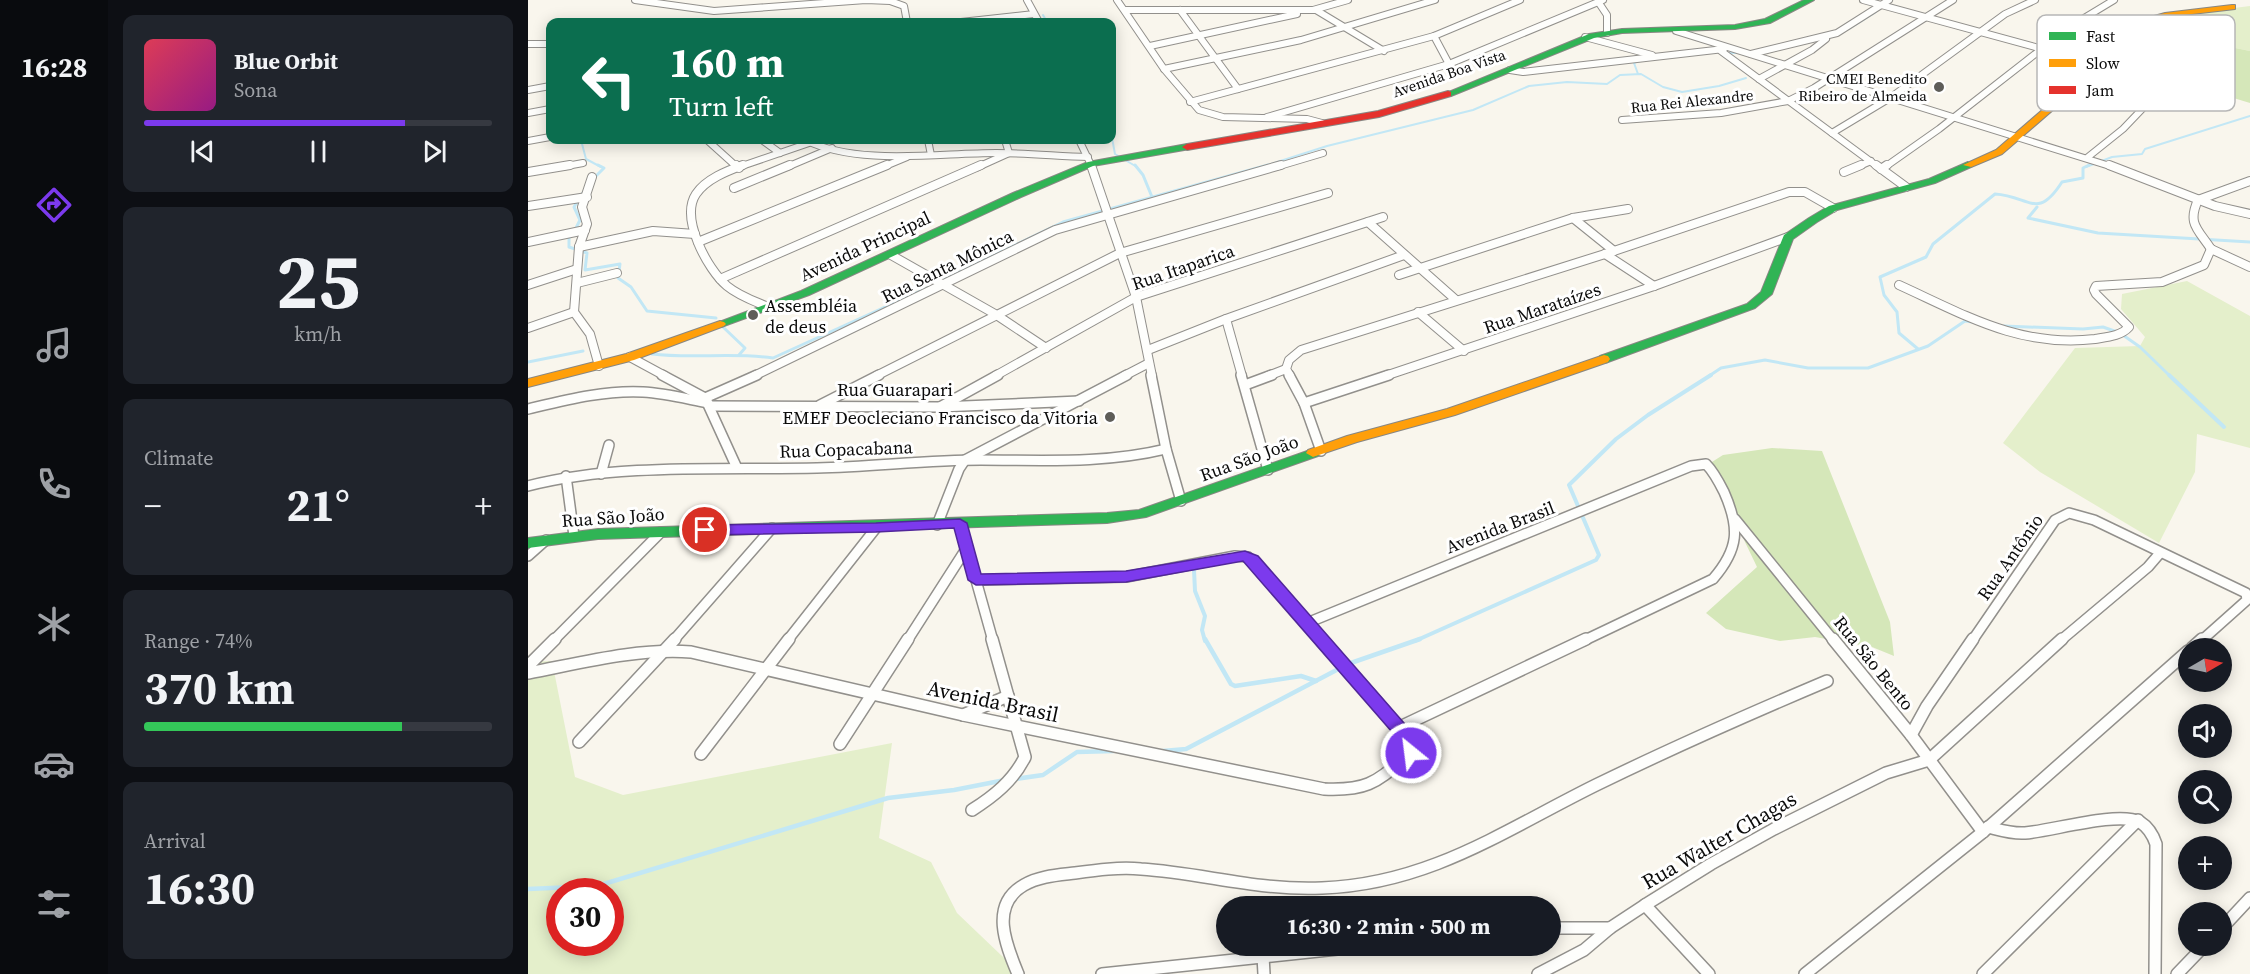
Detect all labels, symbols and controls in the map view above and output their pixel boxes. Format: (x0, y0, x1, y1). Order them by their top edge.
legend (2037, 15, 2235, 111)
text: Fast (2086, 25, 2116, 47)
text: 160 m (669, 33, 784, 91)
icon: left (570, 42, 648, 120)
street label: Avenida Boa Vista (1390, 44, 1509, 102)
text: Blue Orbit (234, 46, 338, 76)
text: 16:28 (21, 49, 87, 86)
text: Slow (2086, 52, 2121, 74)
place label: CMEI Benedito Ribeiro de Almeida (1798, 68, 1927, 106)
text: Sona (234, 76, 278, 104)
text: Jam (2085, 79, 2114, 101)
marker: CMEI Benedito Ribeiro de Almeida (1932, 80, 1946, 94)
street label: Rua Rei Alexandre (1630, 84, 1755, 118)
text: Turn left (669, 88, 773, 125)
icon: previous (186, 135, 219, 168)
icon: pause (302, 135, 335, 168)
icon: next (418, 135, 451, 168)
icon: directions (33, 184, 75, 226)
street label: Avenida Principal (795, 205, 935, 287)
street label: Rua Santa Mônica (877, 223, 1018, 309)
text: 25 (276, 227, 360, 334)
street label: Rua Itaparica (1128, 237, 1238, 296)
street label: Rua Marataízes (1480, 276, 1604, 340)
place label: Assembléia de deus (765, 293, 858, 339)
marker: Assembléia de deus (746, 308, 760, 322)
text: km/h (294, 320, 342, 348)
icon: music (33, 324, 75, 366)
street label: Rua Guarapari (837, 377, 953, 402)
place label: EMEF Deocleciano Francisco da Vitoria (782, 405, 1099, 430)
marker: EMEF Deocleciano Francisco da Vitoria (1103, 410, 1117, 424)
street label: Rua São João (1196, 429, 1302, 487)
street label: Rua Copacabana (779, 434, 914, 464)
text: Climate (144, 444, 213, 472)
icon: phone (33, 463, 75, 505)
text: 21° (286, 474, 350, 536)
text: − (144, 483, 162, 528)
text: + (474, 483, 492, 528)
street label: Avenida Brasil (1442, 495, 1558, 559)
street label: Rua São João (561, 501, 665, 533)
pin (679, 504, 730, 555)
street label: Rua Antônio (1971, 509, 2049, 605)
icon: arrive (688, 513, 721, 546)
icon: climate (33, 603, 75, 645)
street label: Rua São Bento (1828, 610, 1920, 716)
text: Range · 74% (144, 627, 253, 655)
north arrow (2178, 638, 2232, 692)
map controls (2178, 638, 2232, 956)
text: 370 km (144, 657, 295, 719)
street label: Avenida Brasil (924, 673, 1062, 729)
button: sound (2178, 704, 2232, 758)
position arrow (1379, 721, 1443, 785)
icon: car (33, 743, 75, 785)
button: search (2178, 770, 2232, 824)
street label: Rua Walter Chagas (1636, 784, 1802, 896)
text: Arrival (144, 827, 206, 855)
button: + (2178, 836, 2232, 890)
text: 16:30 (144, 857, 255, 919)
speed limit sign: 30 (546, 878, 624, 956)
icon: filters (33, 883, 75, 925)
button: − (2178, 902, 2232, 956)
text: 16:30 · 2 min · 500 m (1287, 911, 1490, 941)

